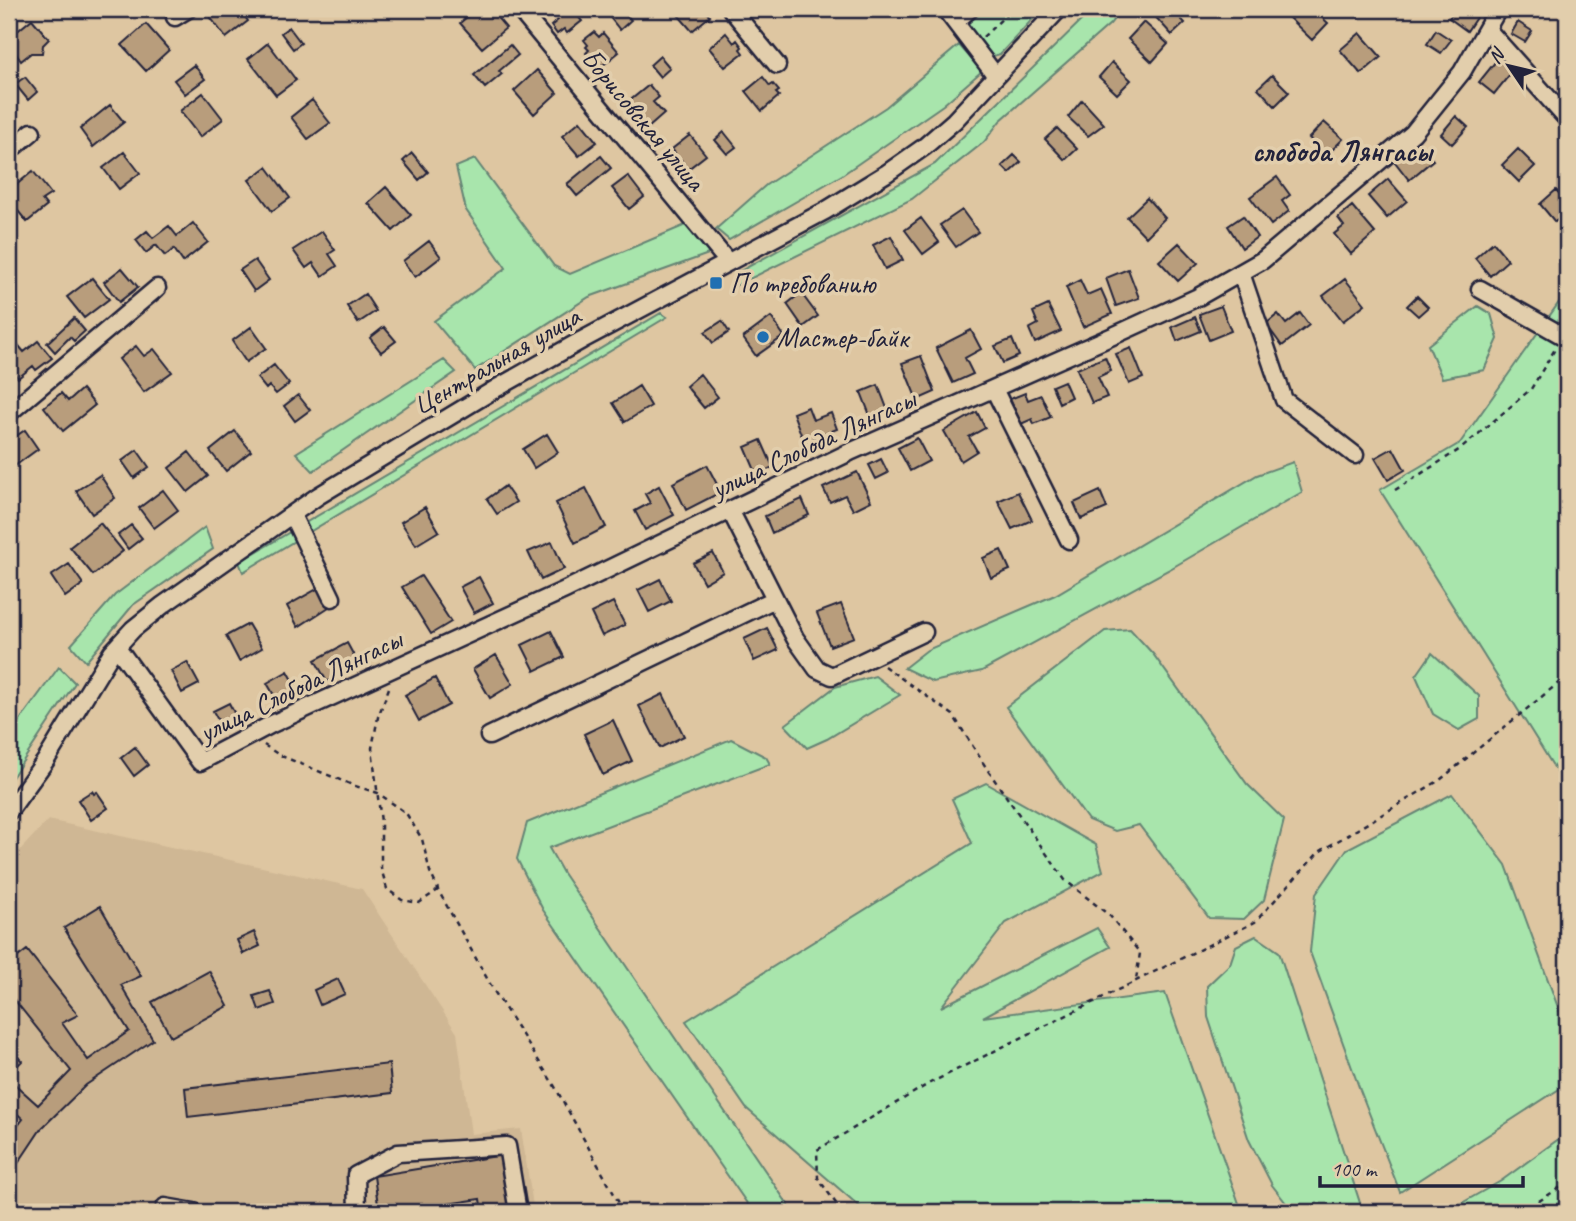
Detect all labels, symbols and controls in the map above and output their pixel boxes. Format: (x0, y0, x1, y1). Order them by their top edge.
north arrow (1474, 32, 1544, 102)
street label: Борисовская улица (574, 41, 714, 199)
text: N (1483, 42, 1511, 69)
district label: слобода Лянгасы (1252, 132, 1434, 170)
place label: По требованию (730, 266, 877, 301)
marker: По требованию (708, 275, 724, 291)
street label: Центральная улица (406, 298, 588, 422)
place label: Мастер-байк (777, 320, 911, 355)
marker: Мастер-байк (755, 329, 771, 345)
street label: улица Слобода Лянгасы (704, 380, 923, 507)
street label: улица Слобода Лянгасы (191, 620, 409, 750)
scale bar (1320, 1144, 1524, 1188)
text: 100 m (1331, 1156, 1378, 1182)

